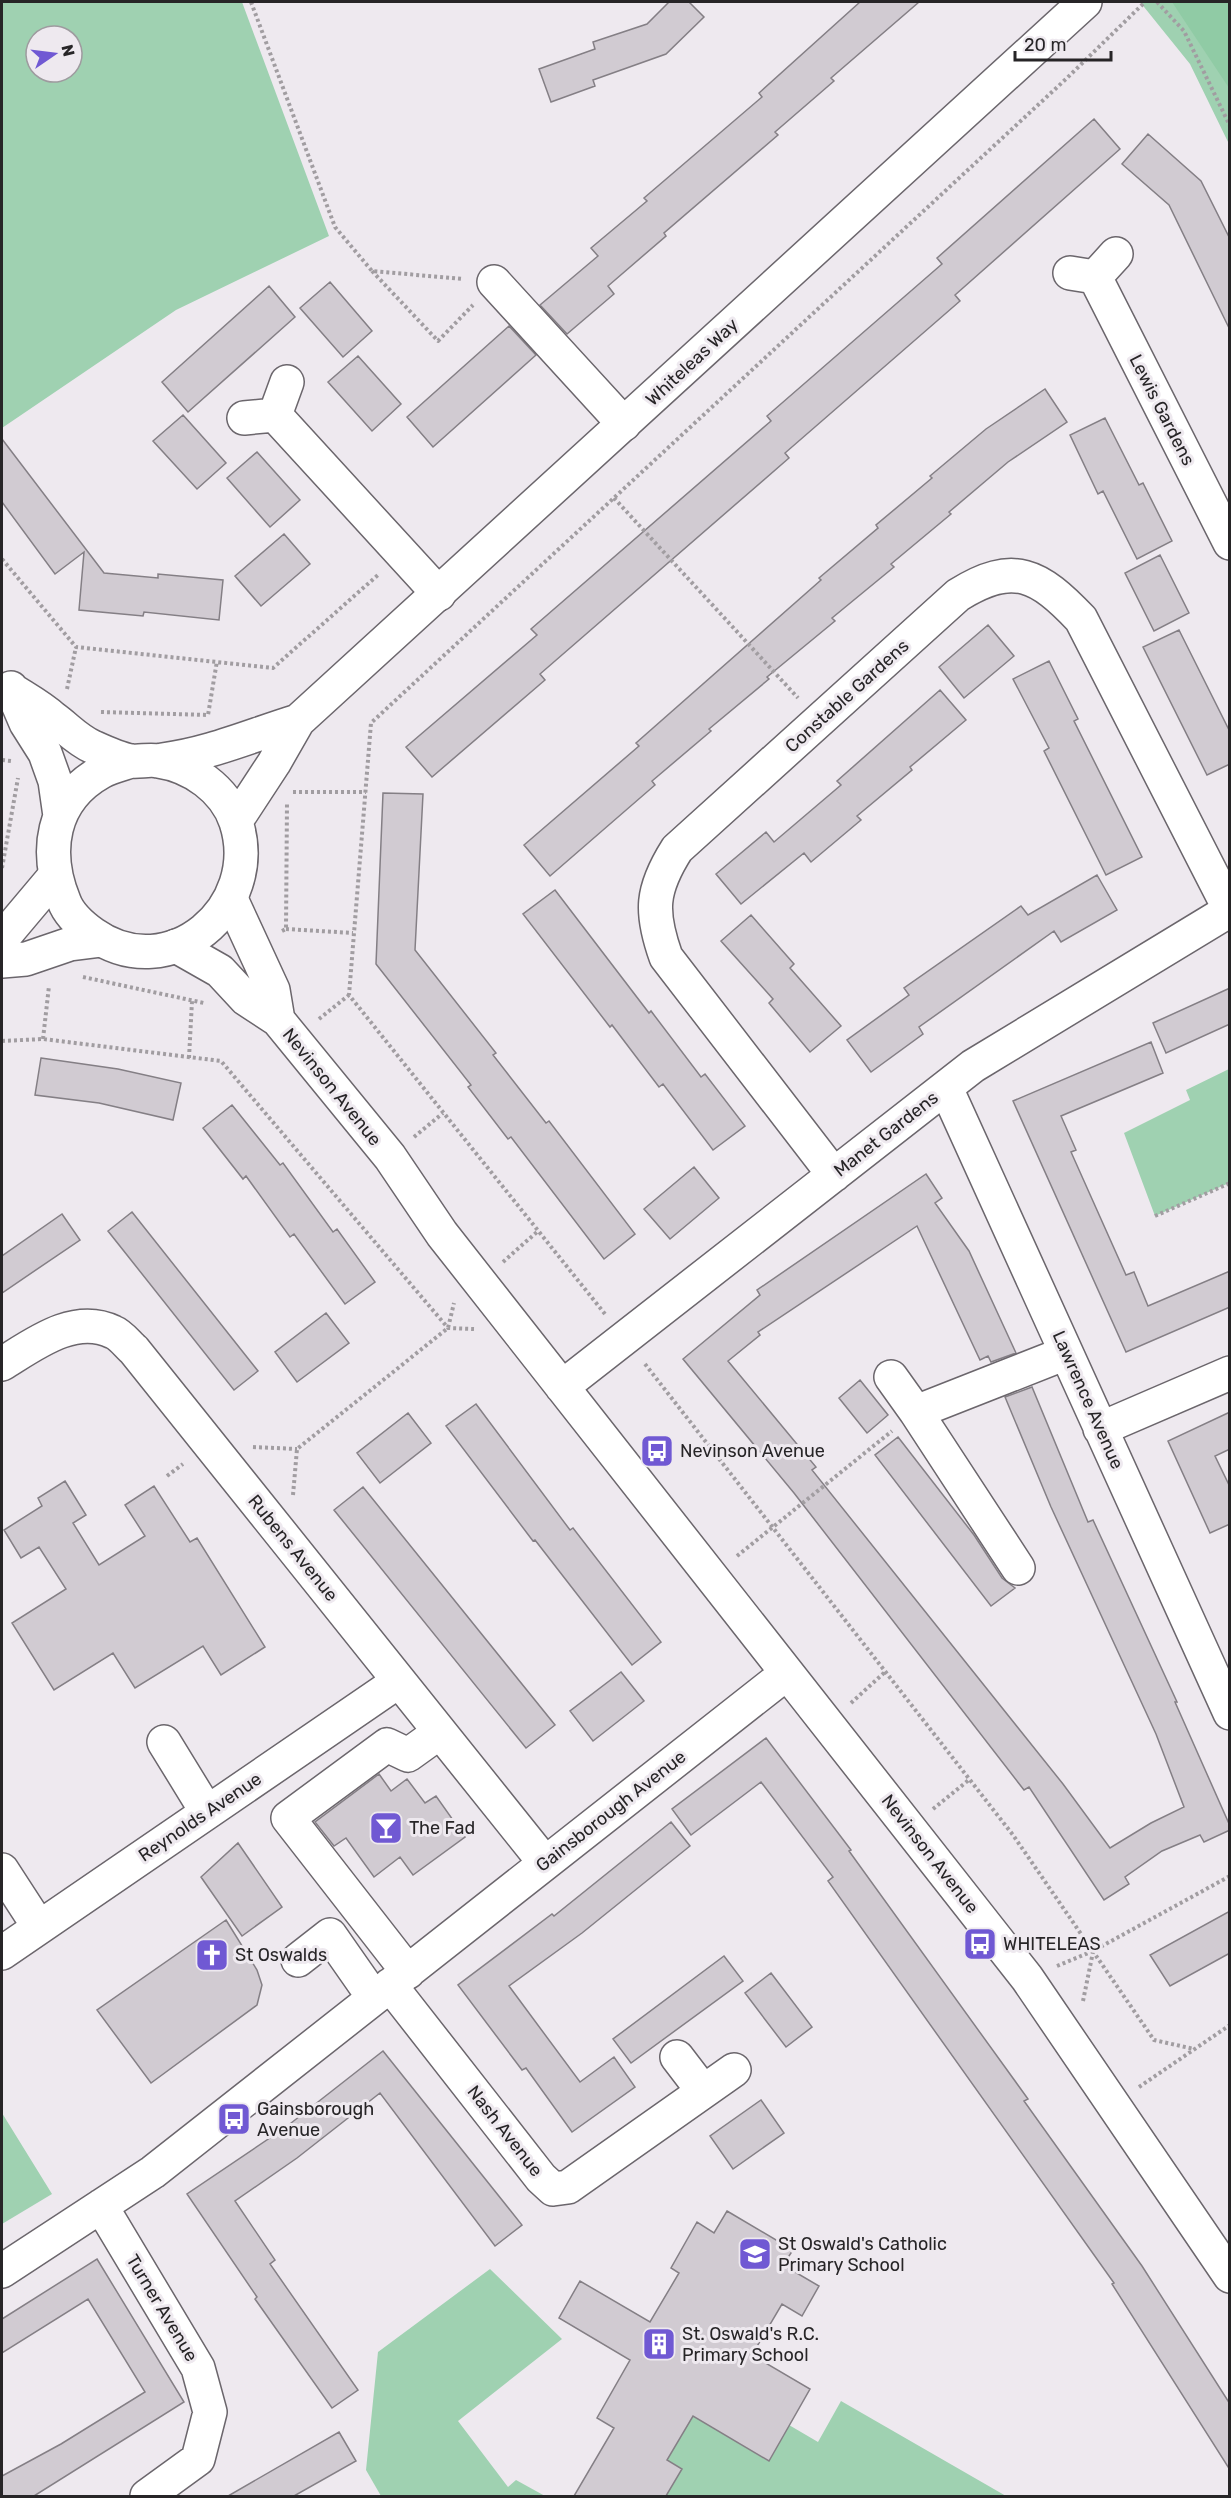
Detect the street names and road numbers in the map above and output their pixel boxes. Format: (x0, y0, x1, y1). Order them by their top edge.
street label: Whiteleas Way (641, 314, 743, 410)
street label: Lewis Gardens (1125, 351, 1199, 469)
street label: Constable Gardens (781, 635, 913, 757)
street label: Nevinson Avenue (278, 1024, 386, 1150)
street label: Manet Gardens (829, 1086, 943, 1182)
street label: Lawrence Avenue (1048, 1327, 1128, 1473)
street label: Rubens Avenue (243, 1490, 343, 1606)
street label: Gainsborough Avenue (532, 1746, 690, 1876)
street label: Reynolds Avenue (134, 1768, 266, 1866)
street label: Nevinson Avenue (877, 1790, 983, 1918)
street label: Nash Avenue (463, 2081, 547, 2181)
street label: Turner Avenue (121, 2250, 203, 2366)

